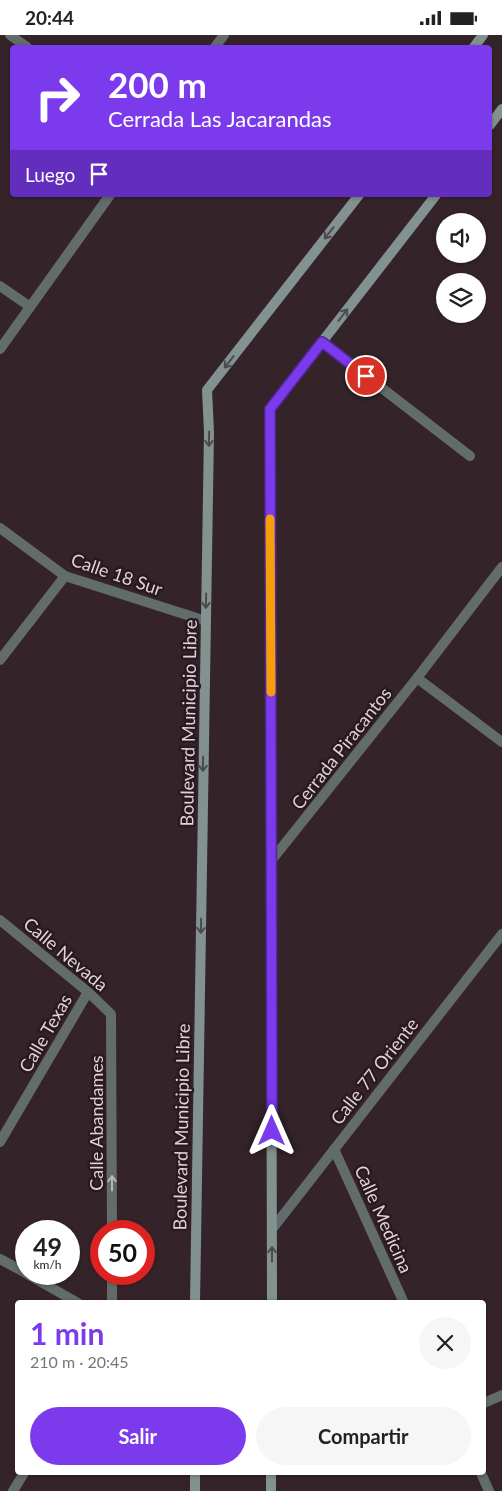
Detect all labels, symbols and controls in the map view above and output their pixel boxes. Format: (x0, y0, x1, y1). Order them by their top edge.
text: 20:44 (25, 6, 74, 29)
text: 200 m (108, 63, 207, 105)
icon: right (25, 65, 90, 130)
text: Cerrada Las Jacarandas (108, 105, 332, 132)
icon: arrive (85, 160, 113, 188)
text: Luego (25, 163, 75, 186)
map controls (436, 213, 486, 323)
button: sound (436, 213, 486, 263)
one-way arrow (324, 227, 335, 240)
button: layers (436, 273, 486, 323)
one-way arrow (338, 308, 348, 322)
one-way arrow (224, 355, 235, 368)
pin (345, 355, 387, 397)
icon: arrive (352, 362, 380, 390)
one-way arrow (204, 430, 214, 446)
street label: Calle 18 Sur (68, 548, 166, 600)
one-way arrow (201, 592, 211, 609)
street label: Boulevard Municipio Libre (175, 619, 201, 827)
street label: Cerrada Piracantos (286, 682, 396, 814)
one-way arrow (199, 755, 208, 771)
street label: Calle Nevada (19, 912, 113, 996)
one-way arrow (196, 918, 206, 934)
street label: Calle Texas (14, 990, 76, 1076)
street label: Calle 77 Oriente (325, 1013, 423, 1129)
street label: Boulevard Municipio Libre (168, 1023, 194, 1231)
street label: Calle Abandames (85, 1055, 107, 1191)
position arrow (245, 1104, 297, 1156)
street label: Calle Medicina (350, 1162, 418, 1276)
one-way arrow (107, 1175, 117, 1191)
speed limit sign: 50 (90, 1220, 155, 1285)
text: 49 (33, 1231, 62, 1261)
one-way arrow (267, 1246, 277, 1262)
text: km/h (33, 1257, 62, 1272)
text: 1 min (30, 1315, 104, 1351)
button: close (419, 1317, 471, 1369)
text: 210 m · 20:45 (30, 1352, 129, 1371)
button: Salir (30, 1407, 246, 1465)
button: Compartir (256, 1407, 471, 1465)

